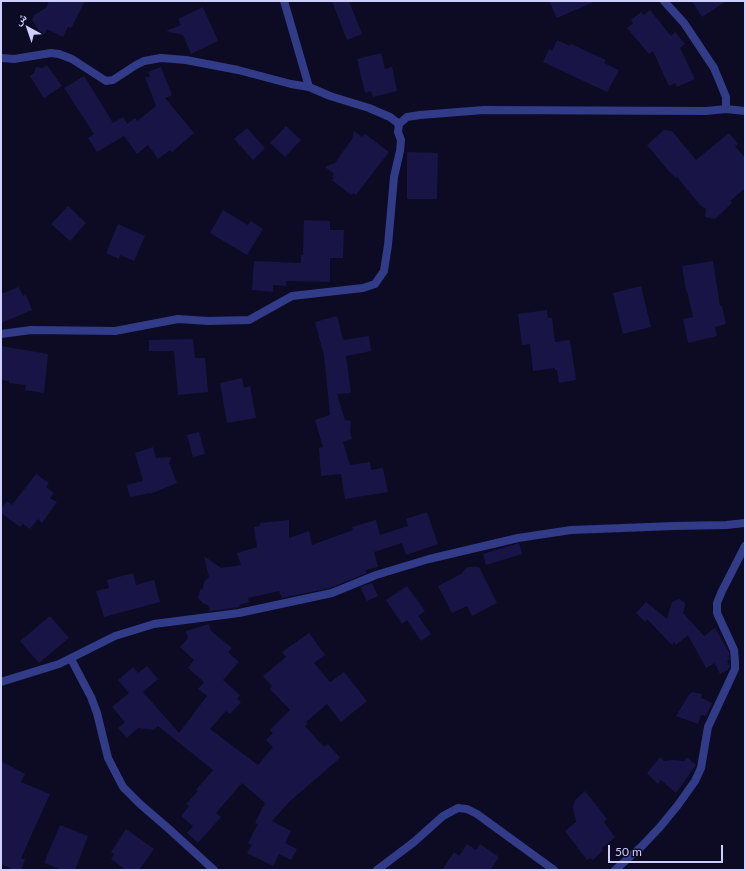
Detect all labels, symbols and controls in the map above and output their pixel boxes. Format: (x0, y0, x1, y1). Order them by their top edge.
north arrow (8, 8, 48, 48)
text: ش (11, 10, 29, 27)
scale bar (610, 837, 725, 863)
text: 50 m (615, 844, 642, 859)

